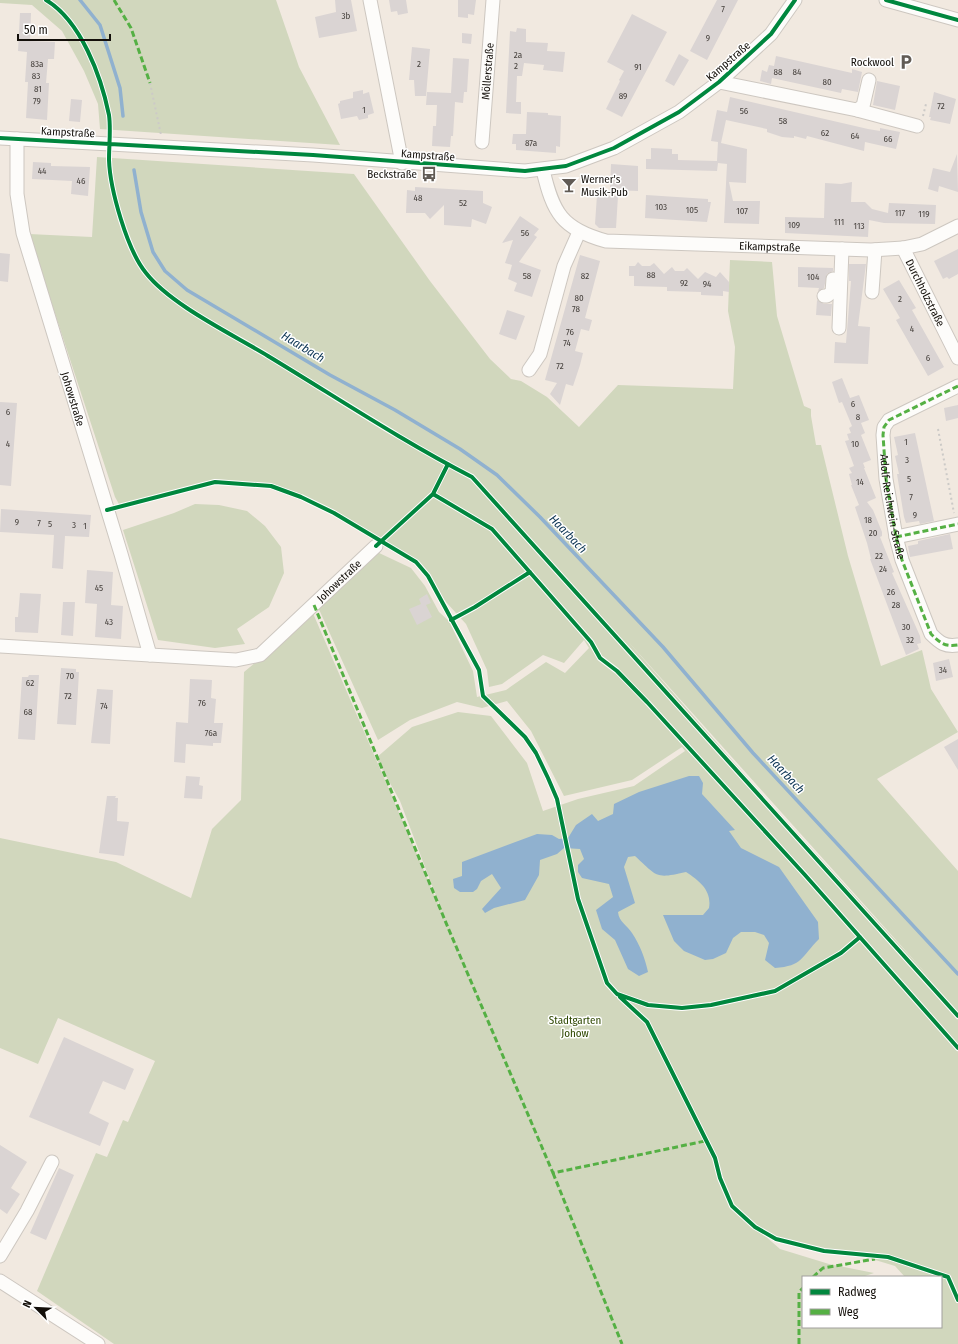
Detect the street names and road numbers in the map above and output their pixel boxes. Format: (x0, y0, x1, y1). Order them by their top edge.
street label: Kampstraße (704, 39, 753, 84)
street label: Möllerstraße (479, 42, 497, 100)
street label: Kampstraße (41, 125, 95, 140)
street label: Kampstraße (401, 147, 455, 164)
street label: Eikampstraße (739, 240, 800, 255)
street label: Durchholzstraße (903, 257, 947, 329)
street label: Johowstraße (58, 370, 87, 428)
street label: Adolf-Reichwein-Straße (877, 454, 908, 561)
street label: Johowstraße (314, 557, 364, 605)

